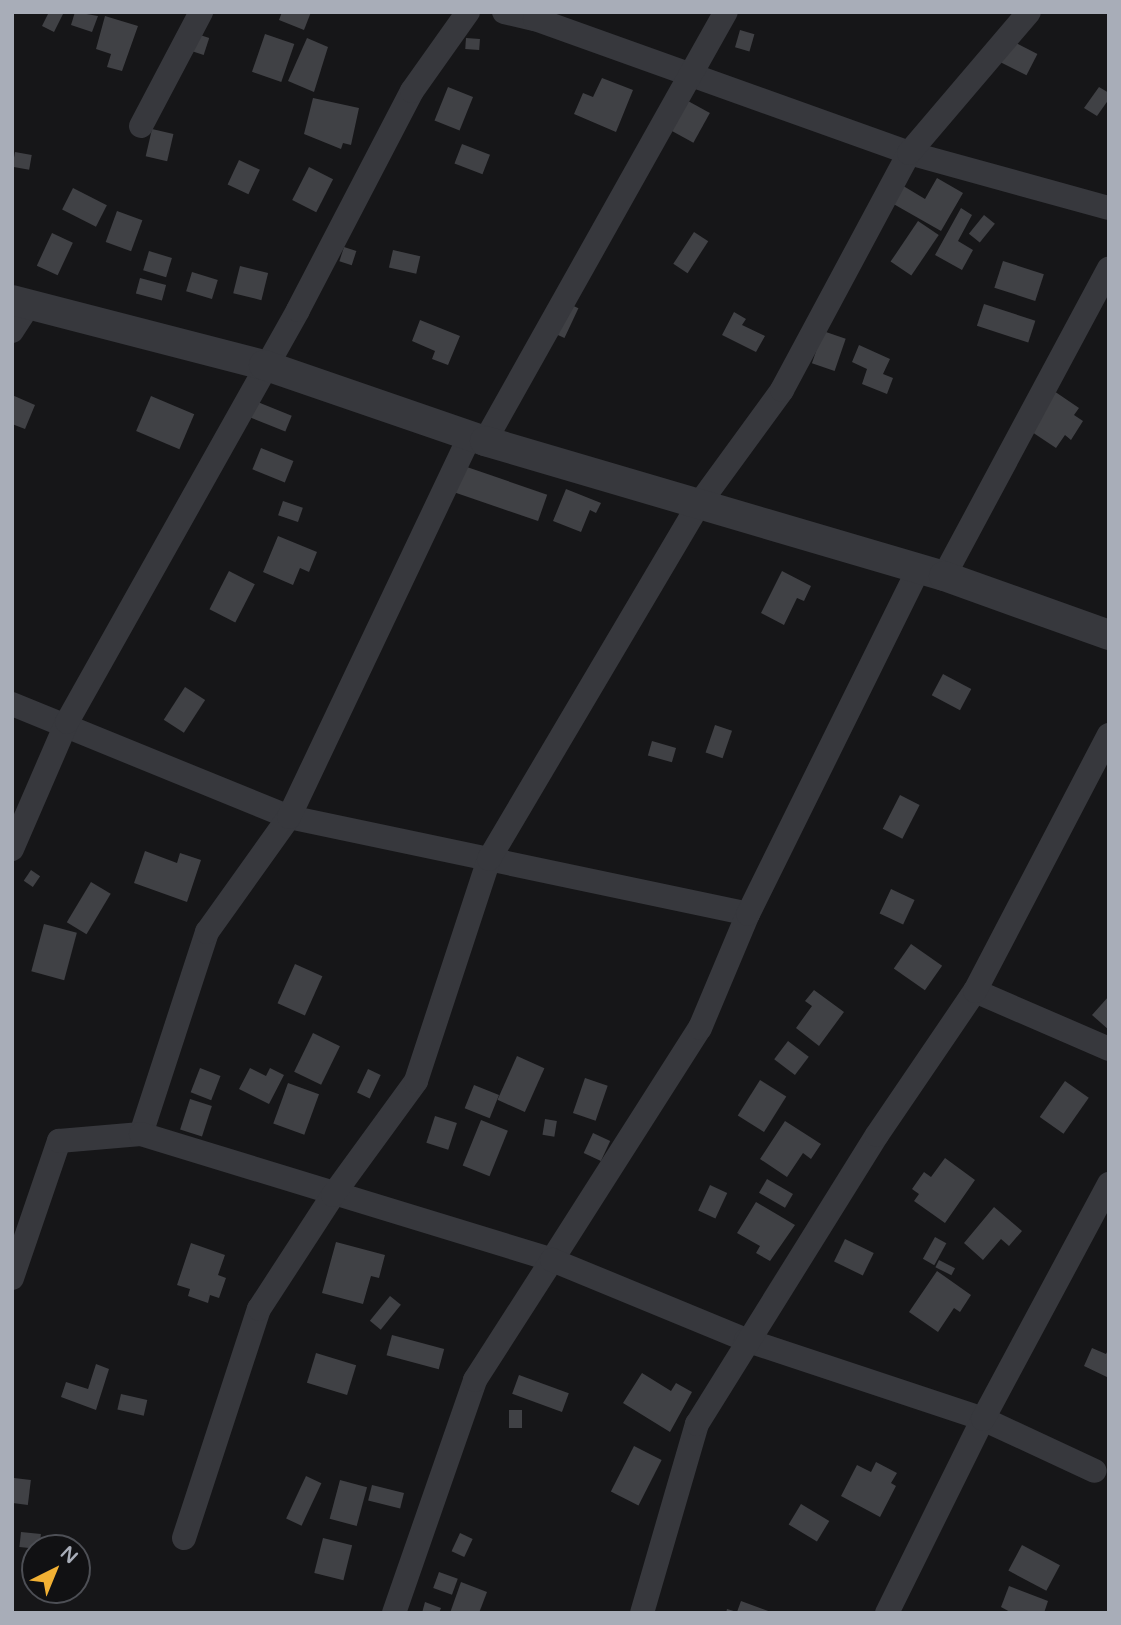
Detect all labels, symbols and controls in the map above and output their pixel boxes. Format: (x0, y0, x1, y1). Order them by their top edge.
north arrow (21, 1534, 91, 1604)
text: N (56, 1542, 82, 1568)

